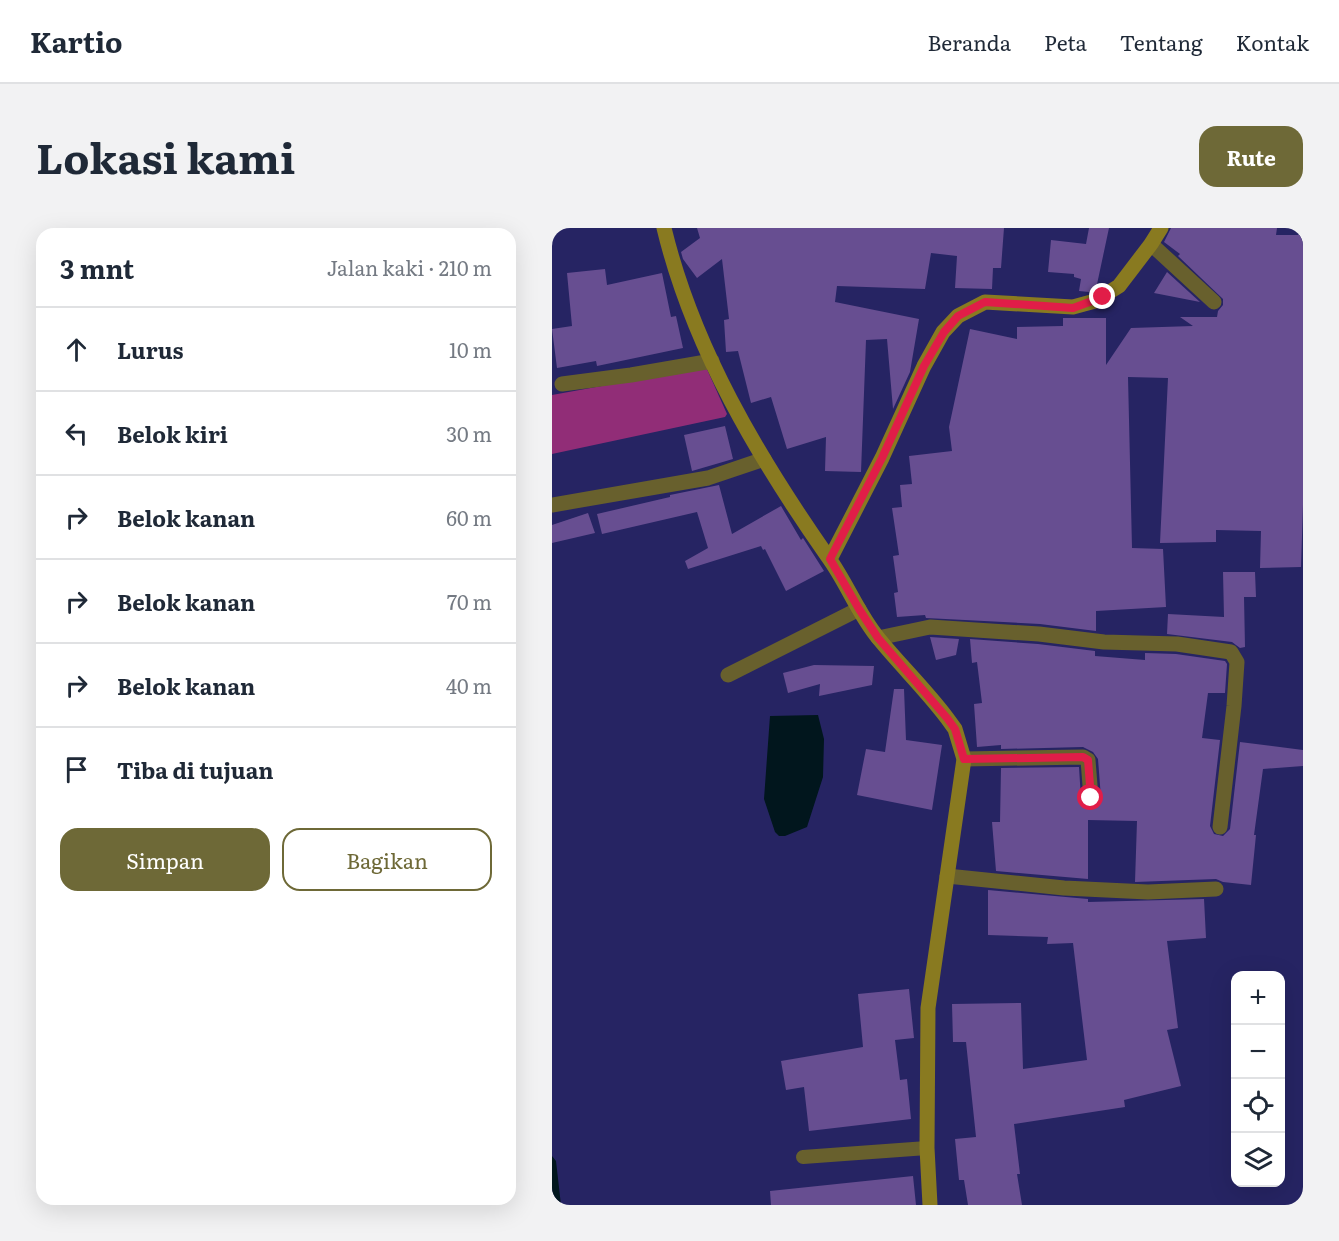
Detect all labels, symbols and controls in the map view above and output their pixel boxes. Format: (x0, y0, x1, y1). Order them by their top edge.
text: Kartio (30, 20, 123, 62)
text: Beranda (927, 26, 1011, 57)
text: Peta (1044, 26, 1087, 57)
text: Tentang (1120, 26, 1203, 57)
text: Kontak (1236, 26, 1309, 57)
text: Lokasi kami (36, 125, 295, 187)
button: Rute (1199, 126, 1303, 187)
text: 3 mnt (60, 248, 134, 287)
text: Jalan kaki · 210 m (327, 252, 492, 282)
route end (1089, 283, 1115, 309)
icon: ahead (60, 333, 93, 366)
text: Lurus (117, 333, 184, 366)
text: 10 m (449, 334, 492, 364)
icon: left (60, 417, 93, 450)
text: Belok kiri (117, 417, 228, 450)
text: 30 m (446, 418, 492, 448)
icon: right (60, 501, 93, 534)
text: Belok kanan (117, 501, 255, 534)
text: 60 m (446, 502, 492, 532)
icon: right (60, 585, 93, 618)
text: Belok kanan (117, 585, 255, 618)
text: 70 m (447, 586, 492, 616)
icon: right (60, 669, 93, 702)
text: Belok kanan (117, 669, 255, 702)
text: 40 m (446, 670, 492, 700)
icon: arrive (60, 753, 93, 786)
text: Tiba di tujuan (117, 753, 273, 786)
route start (1077, 784, 1103, 810)
button: Simpan (60, 828, 270, 891)
button: Bagikan (282, 828, 492, 891)
map controls (1231, 971, 1285, 1187)
button: + (1231, 971, 1285, 1025)
button: − (1231, 1025, 1285, 1079)
button: locate (1231, 1079, 1285, 1133)
button: layers (1231, 1133, 1285, 1187)

